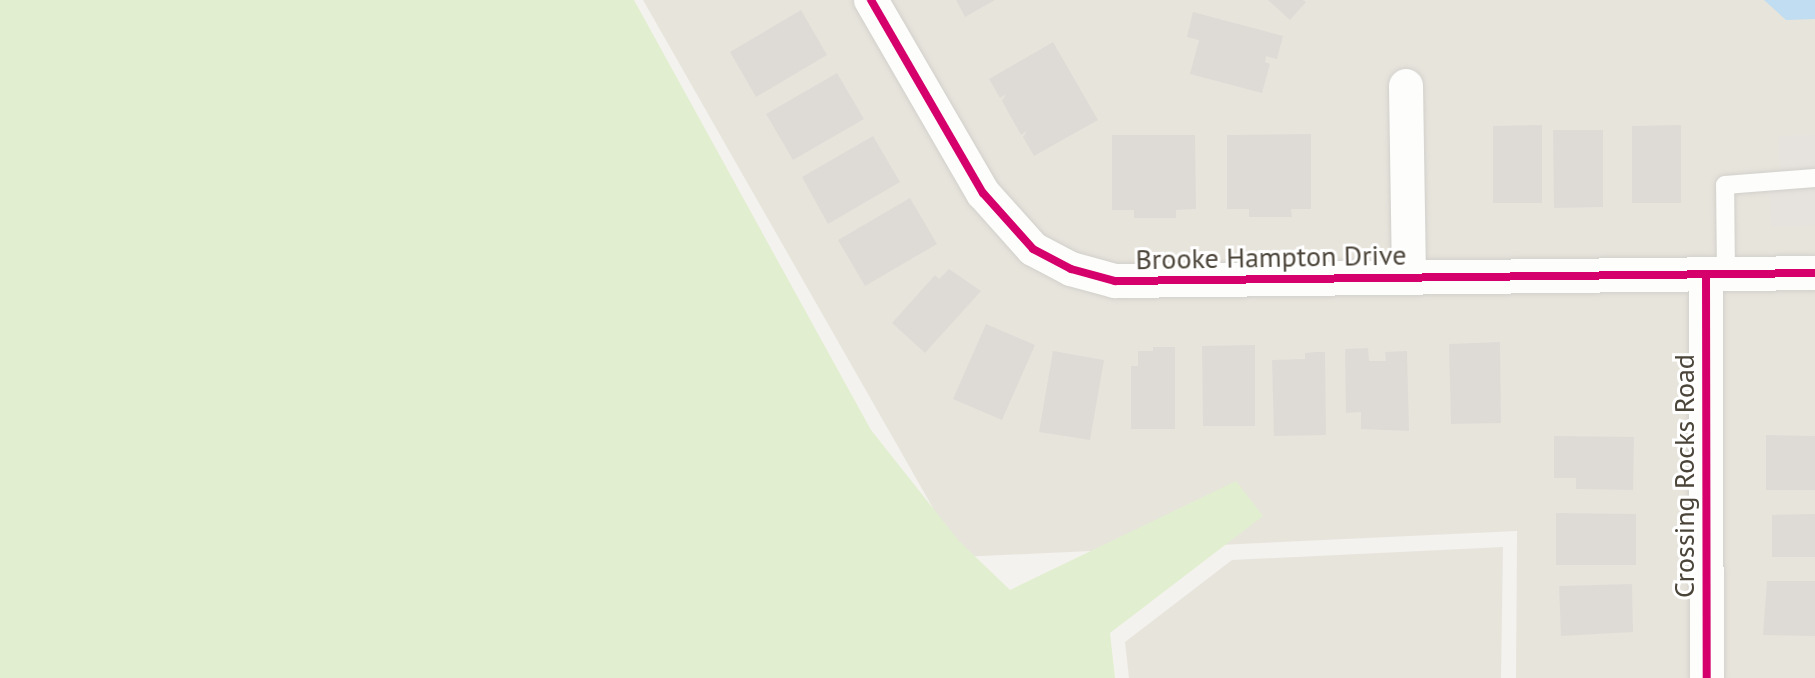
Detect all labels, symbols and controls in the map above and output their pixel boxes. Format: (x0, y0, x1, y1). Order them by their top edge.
street label: Brooke Hampton Drive (1135, 238, 1407, 276)
street label: Crossing Rocks Road (1667, 354, 1701, 598)

